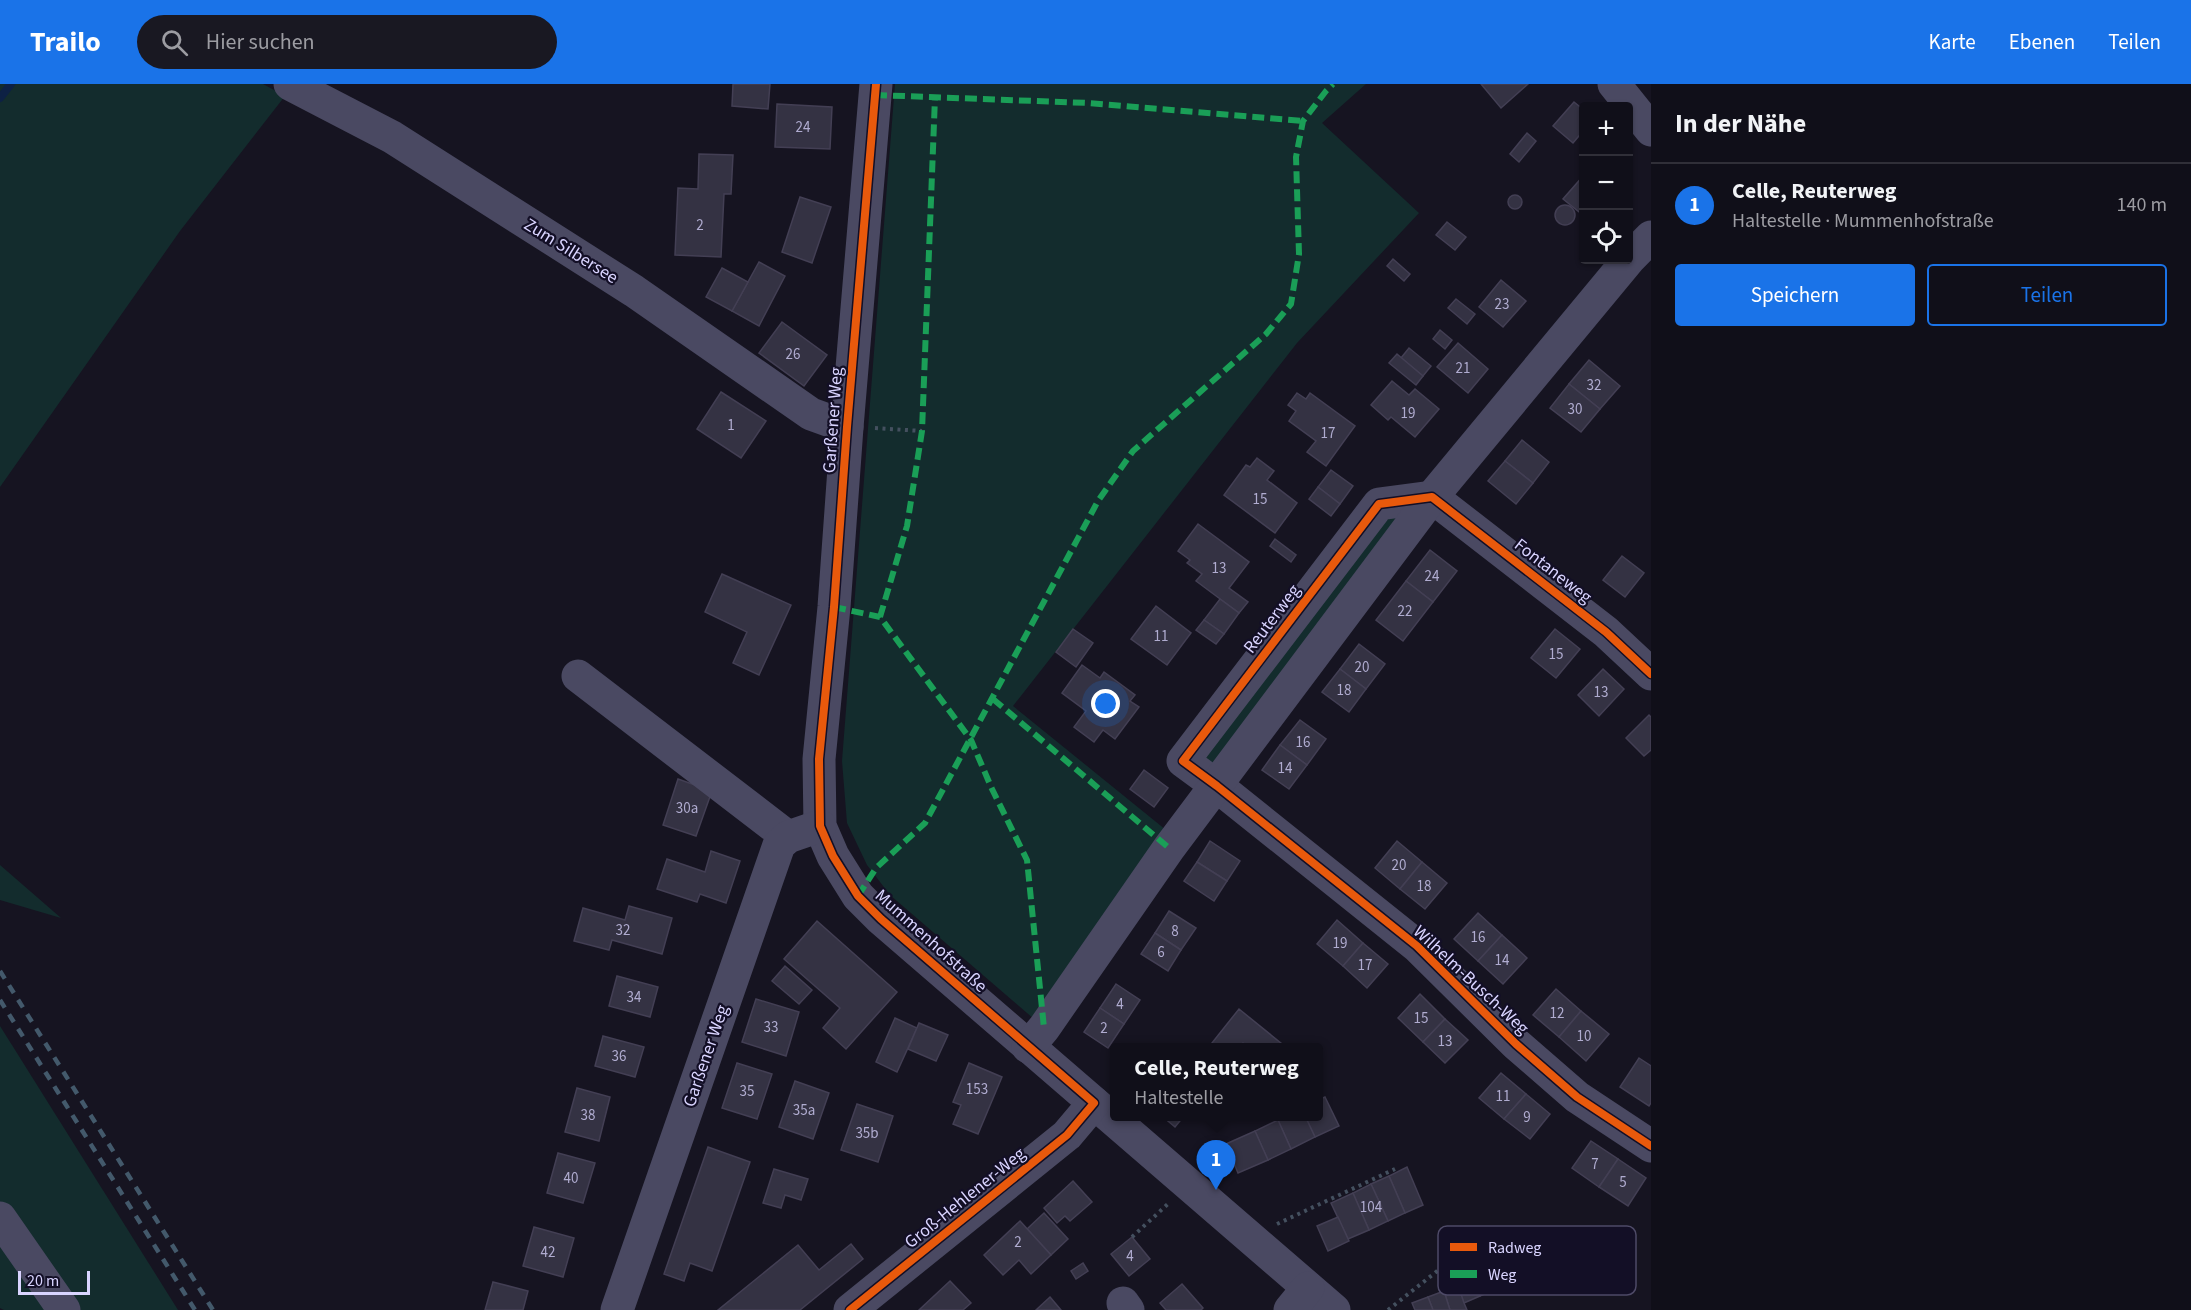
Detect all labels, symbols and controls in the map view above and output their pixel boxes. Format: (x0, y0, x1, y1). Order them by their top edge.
search box (137, 15, 557, 69)
text: Trailo (30, 22, 101, 62)
icon: search (158, 26, 191, 59)
text: Hier suchen (206, 26, 315, 58)
text: Karte (1929, 27, 1976, 57)
text: Ebenen (2009, 27, 2075, 57)
text: Teilen (2108, 27, 2161, 57)
map controls (1579, 102, 1633, 264)
button: + (1579, 102, 1633, 156)
text: In der Nähe (1675, 105, 1806, 142)
house number: 24 (796, 117, 811, 138)
button: − (1579, 156, 1633, 210)
text: Celle, Reuterweg (1732, 175, 1896, 207)
text: 1 (1689, 191, 1700, 219)
text: 140 m (2117, 191, 2167, 219)
text: Haltestelle · Mummenhofstraße (1732, 207, 1994, 235)
button: locate (1579, 210, 1633, 264)
street label: Zum Silbersee (519, 212, 623, 290)
house number: 2 (696, 215, 704, 236)
button: Speichern (1675, 264, 1915, 326)
button: Teilen (1927, 264, 2167, 326)
house number: 23 (1495, 294, 1509, 315)
house number: 26 (786, 344, 800, 365)
house number: 21 (1456, 358, 1470, 379)
street label: Garßener Weg (817, 366, 849, 474)
house number: 32 (1587, 375, 1601, 396)
house number: 30 (1568, 399, 1582, 420)
house number: 19 (1401, 403, 1415, 424)
house number: 1 (727, 415, 735, 436)
house number: 17 (1321, 423, 1335, 444)
house number: 15 (1253, 489, 1267, 510)
street label: Fontaneweg (1509, 533, 1597, 609)
house number: 13 (1212, 558, 1226, 579)
house number: 24 (1425, 566, 1440, 587)
street label: Reuterweg (1238, 579, 1306, 659)
house number: 22 (1398, 601, 1412, 622)
house number: 11 (1154, 626, 1168, 647)
house number: 15 (1549, 644, 1563, 665)
house number: 20 (1355, 657, 1369, 678)
house number: 18 (1337, 680, 1351, 701)
house number: 13 (1594, 682, 1608, 703)
your location (1091, 689, 1120, 718)
house number: 16 (1296, 732, 1310, 753)
house number: 14 (1278, 758, 1293, 779)
house number: 30a (676, 798, 698, 819)
house number: 20 (1392, 855, 1406, 876)
house number: 18 (1417, 876, 1431, 897)
street label: Mummenhofstraße (869, 884, 993, 998)
house number: 32 (616, 920, 630, 941)
street label: Wilhelm-Busch-Weg (1408, 920, 1534, 1040)
house number: 8 (1171, 921, 1179, 942)
house number: 16 (1471, 927, 1485, 948)
house number: 19 (1333, 933, 1347, 954)
house number: 6 (1157, 942, 1165, 963)
house number: 14 (1495, 950, 1510, 971)
house number: 17 (1358, 955, 1372, 976)
house number: 34 (627, 987, 642, 1008)
house number: 4 (1116, 994, 1124, 1015)
street label: Garßener Weg (677, 1002, 735, 1110)
house number: 12 (1550, 1003, 1564, 1024)
house number: 15 (1414, 1008, 1428, 1029)
house number: 33 (764, 1017, 778, 1038)
house number: 2 (1100, 1018, 1108, 1039)
house number: 10 (1577, 1026, 1591, 1047)
house number: 13 (1438, 1031, 1452, 1052)
popup (1110, 1043, 1323, 1121)
house number: 36 (612, 1046, 626, 1067)
text: Celle, Reuterweg (1134, 1052, 1299, 1084)
house number: 153 (966, 1079, 988, 1100)
house number: 35 (740, 1081, 754, 1102)
text: Haltestelle (1134, 1084, 1223, 1112)
house number: 11 (1496, 1086, 1510, 1107)
house number: 35a (793, 1100, 815, 1121)
house number: 38 (581, 1105, 595, 1126)
house number: 9 (1523, 1107, 1531, 1128)
house number: 35b (855, 1123, 879, 1144)
pin: 1 (1196, 1140, 1236, 1190)
street label: Groß-Hehlener-Weg (899, 1141, 1031, 1255)
house number: 7 (1591, 1154, 1599, 1175)
house number: 40 (564, 1168, 578, 1189)
house number: 5 (1619, 1172, 1627, 1193)
house number: 104 (1360, 1197, 1383, 1218)
legend (1438, 1226, 1636, 1295)
house number: 2 (1014, 1232, 1022, 1253)
text: Radweg (1488, 1237, 1541, 1259)
house number: 42 (541, 1242, 555, 1263)
house number: 4 (1126, 1246, 1134, 1267)
text: Weg (1488, 1264, 1516, 1286)
scale bar (18, 1268, 90, 1296)
text: 20 m (27, 1270, 59, 1292)

